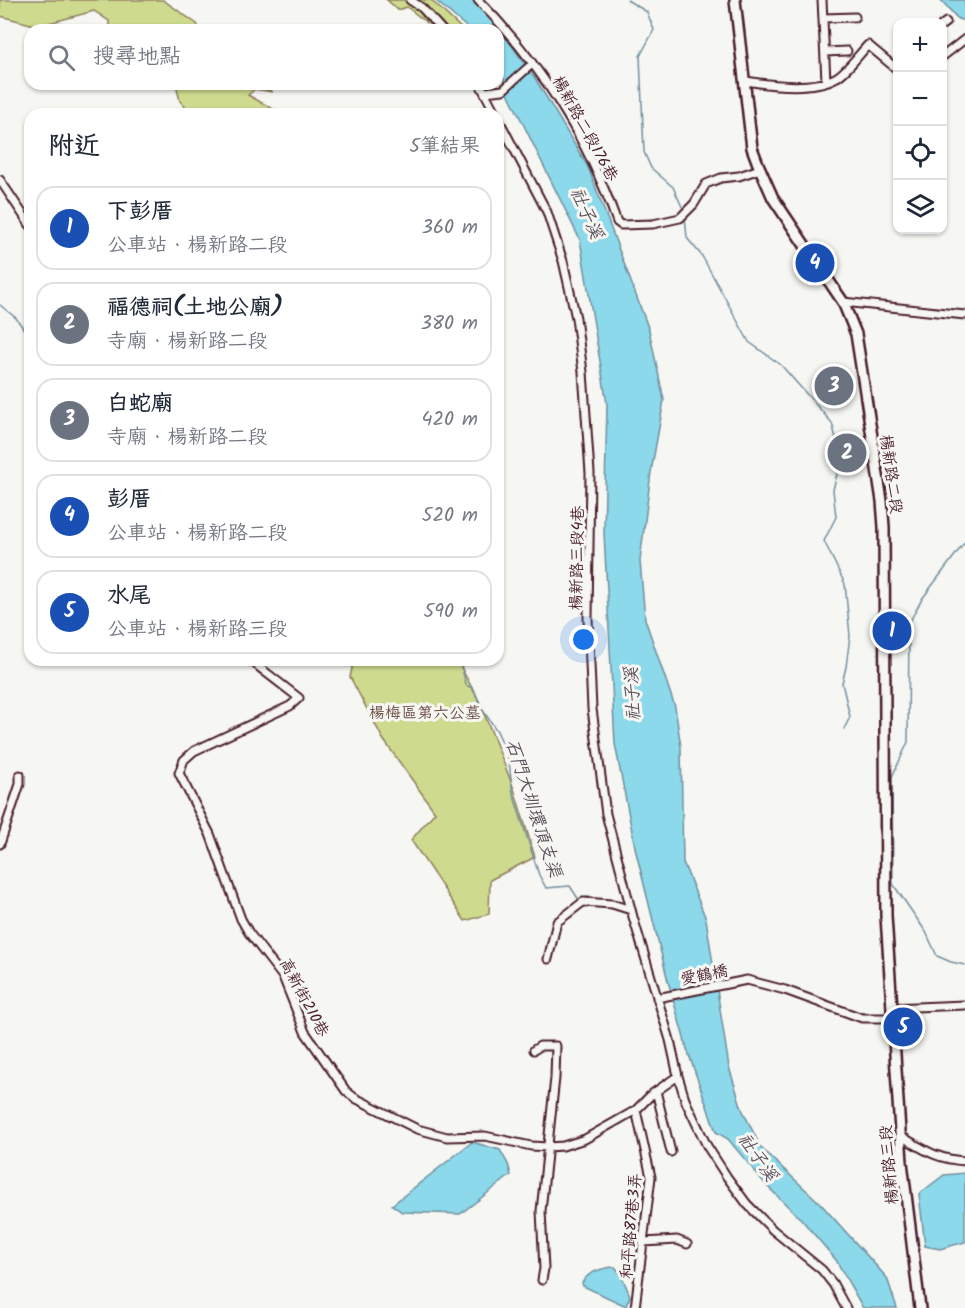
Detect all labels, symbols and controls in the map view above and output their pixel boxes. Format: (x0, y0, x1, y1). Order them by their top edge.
map controls (893, 18, 947, 234)
button: + (893, 18, 947, 72)
search box (24, 24, 504, 90)
text: 搜尋地點 (93, 40, 181, 75)
icon: search (45, 41, 78, 74)
street label: 楊新路二段176巷 (545, 71, 624, 186)
button: − (893, 72, 947, 126)
text: 附近 (48, 126, 100, 168)
button: locate (893, 126, 947, 180)
text: 5筆結果 (409, 131, 480, 163)
button: layers (893, 180, 947, 234)
water label: 社子溪 (561, 183, 610, 245)
text: 下彭厝 (107, 195, 173, 230)
text: 1 (66, 212, 73, 244)
text: 360 m (422, 212, 478, 244)
text: 公車站 · 楊新路二段 (107, 230, 288, 262)
pin: 4 (796, 240, 834, 286)
text: 福德祠(土地公廟) (107, 291, 283, 326)
text: 2 (64, 308, 75, 340)
text: 380 m (421, 308, 478, 340)
text: 寺廟 · 楊新路二段 (107, 326, 268, 358)
pin: 3 (814, 364, 854, 408)
text: 白蛇廟 (107, 387, 173, 422)
text: 3 (64, 404, 75, 436)
text: 420 m (421, 404, 478, 436)
text: 寺廟 · 楊新路二段 (107, 422, 268, 454)
pin: 2 (828, 430, 866, 476)
street label: 楊新路二段 (873, 433, 908, 516)
text: 彭厝 (107, 483, 151, 518)
text: 4 (64, 500, 75, 532)
text: 520 m (422, 500, 478, 532)
street label: 楊新路三段4巷 (564, 505, 591, 611)
text: 公車站 · 楊新路二段 (107, 518, 288, 550)
text: 水尾 (107, 579, 151, 614)
text: 5 (64, 596, 75, 628)
text: 590 m (424, 596, 478, 628)
pin: 1 (872, 608, 912, 654)
text: 公車站 · 楊新路三段 (107, 614, 288, 646)
your location (569, 625, 598, 654)
water label: 社子溪 (618, 665, 649, 722)
park label: 楊梅區第六公墓 (369, 701, 481, 726)
water label: 石門大圳環頂支渠 (497, 736, 569, 883)
street label: 高新街210巷 (272, 954, 335, 1042)
street label: 愛鶴橋 (678, 959, 730, 992)
pin: 5 (884, 1004, 922, 1050)
street label: 楊新路三段 (874, 1124, 905, 1206)
water label: 社子溪 (729, 1127, 785, 1189)
street label: 和平路87巷3弄 (614, 1172, 649, 1280)

